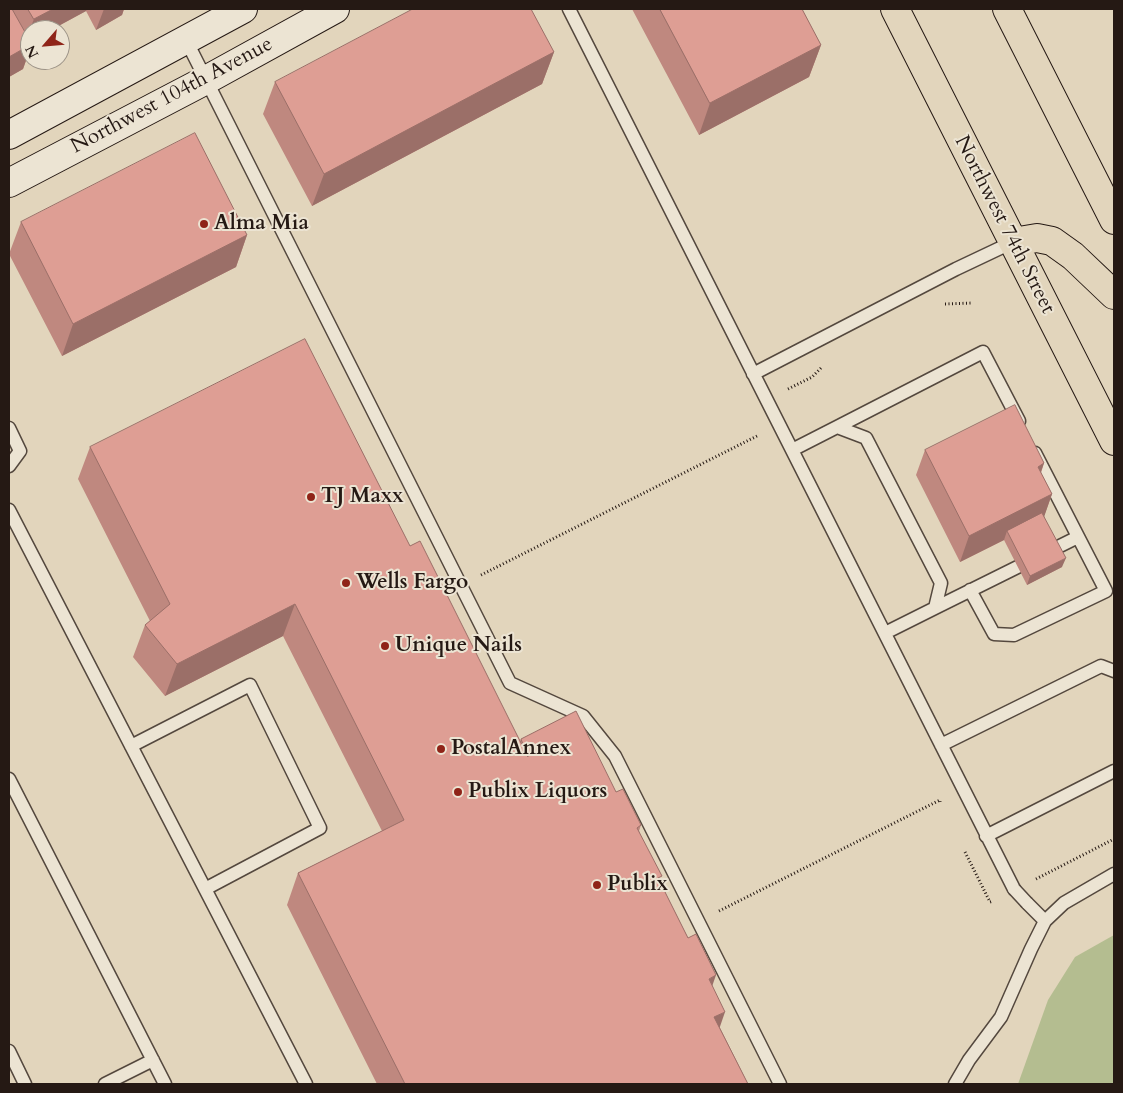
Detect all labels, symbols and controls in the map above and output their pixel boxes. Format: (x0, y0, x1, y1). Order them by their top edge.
north arrow (20, 20, 70, 70)
street label: Northwest 104th Avenue (67, 32, 277, 160)
text: N (21, 42, 43, 61)
street label: Northwest 74th Street (948, 132, 1060, 318)
place label: Alma Mia (214, 211, 309, 237)
marker: Alma Mia (198, 218, 210, 230)
place label: TJ Maxx (321, 484, 404, 510)
marker: TJ Maxx (305, 491, 317, 503)
place label: Wells Fargo (356, 570, 468, 596)
marker: Wells Fargo (340, 577, 352, 589)
place label: Unique Nails (395, 633, 522, 659)
marker: Unique Nails (379, 640, 391, 652)
place label: PostalAnnex (451, 736, 571, 762)
marker: PostalAnnex (435, 743, 447, 755)
place label: Publix Liquors (468, 779, 607, 805)
marker: Publix Liquors (452, 786, 464, 798)
place label: Publix (607, 872, 668, 898)
marker: Publix (591, 879, 603, 891)

